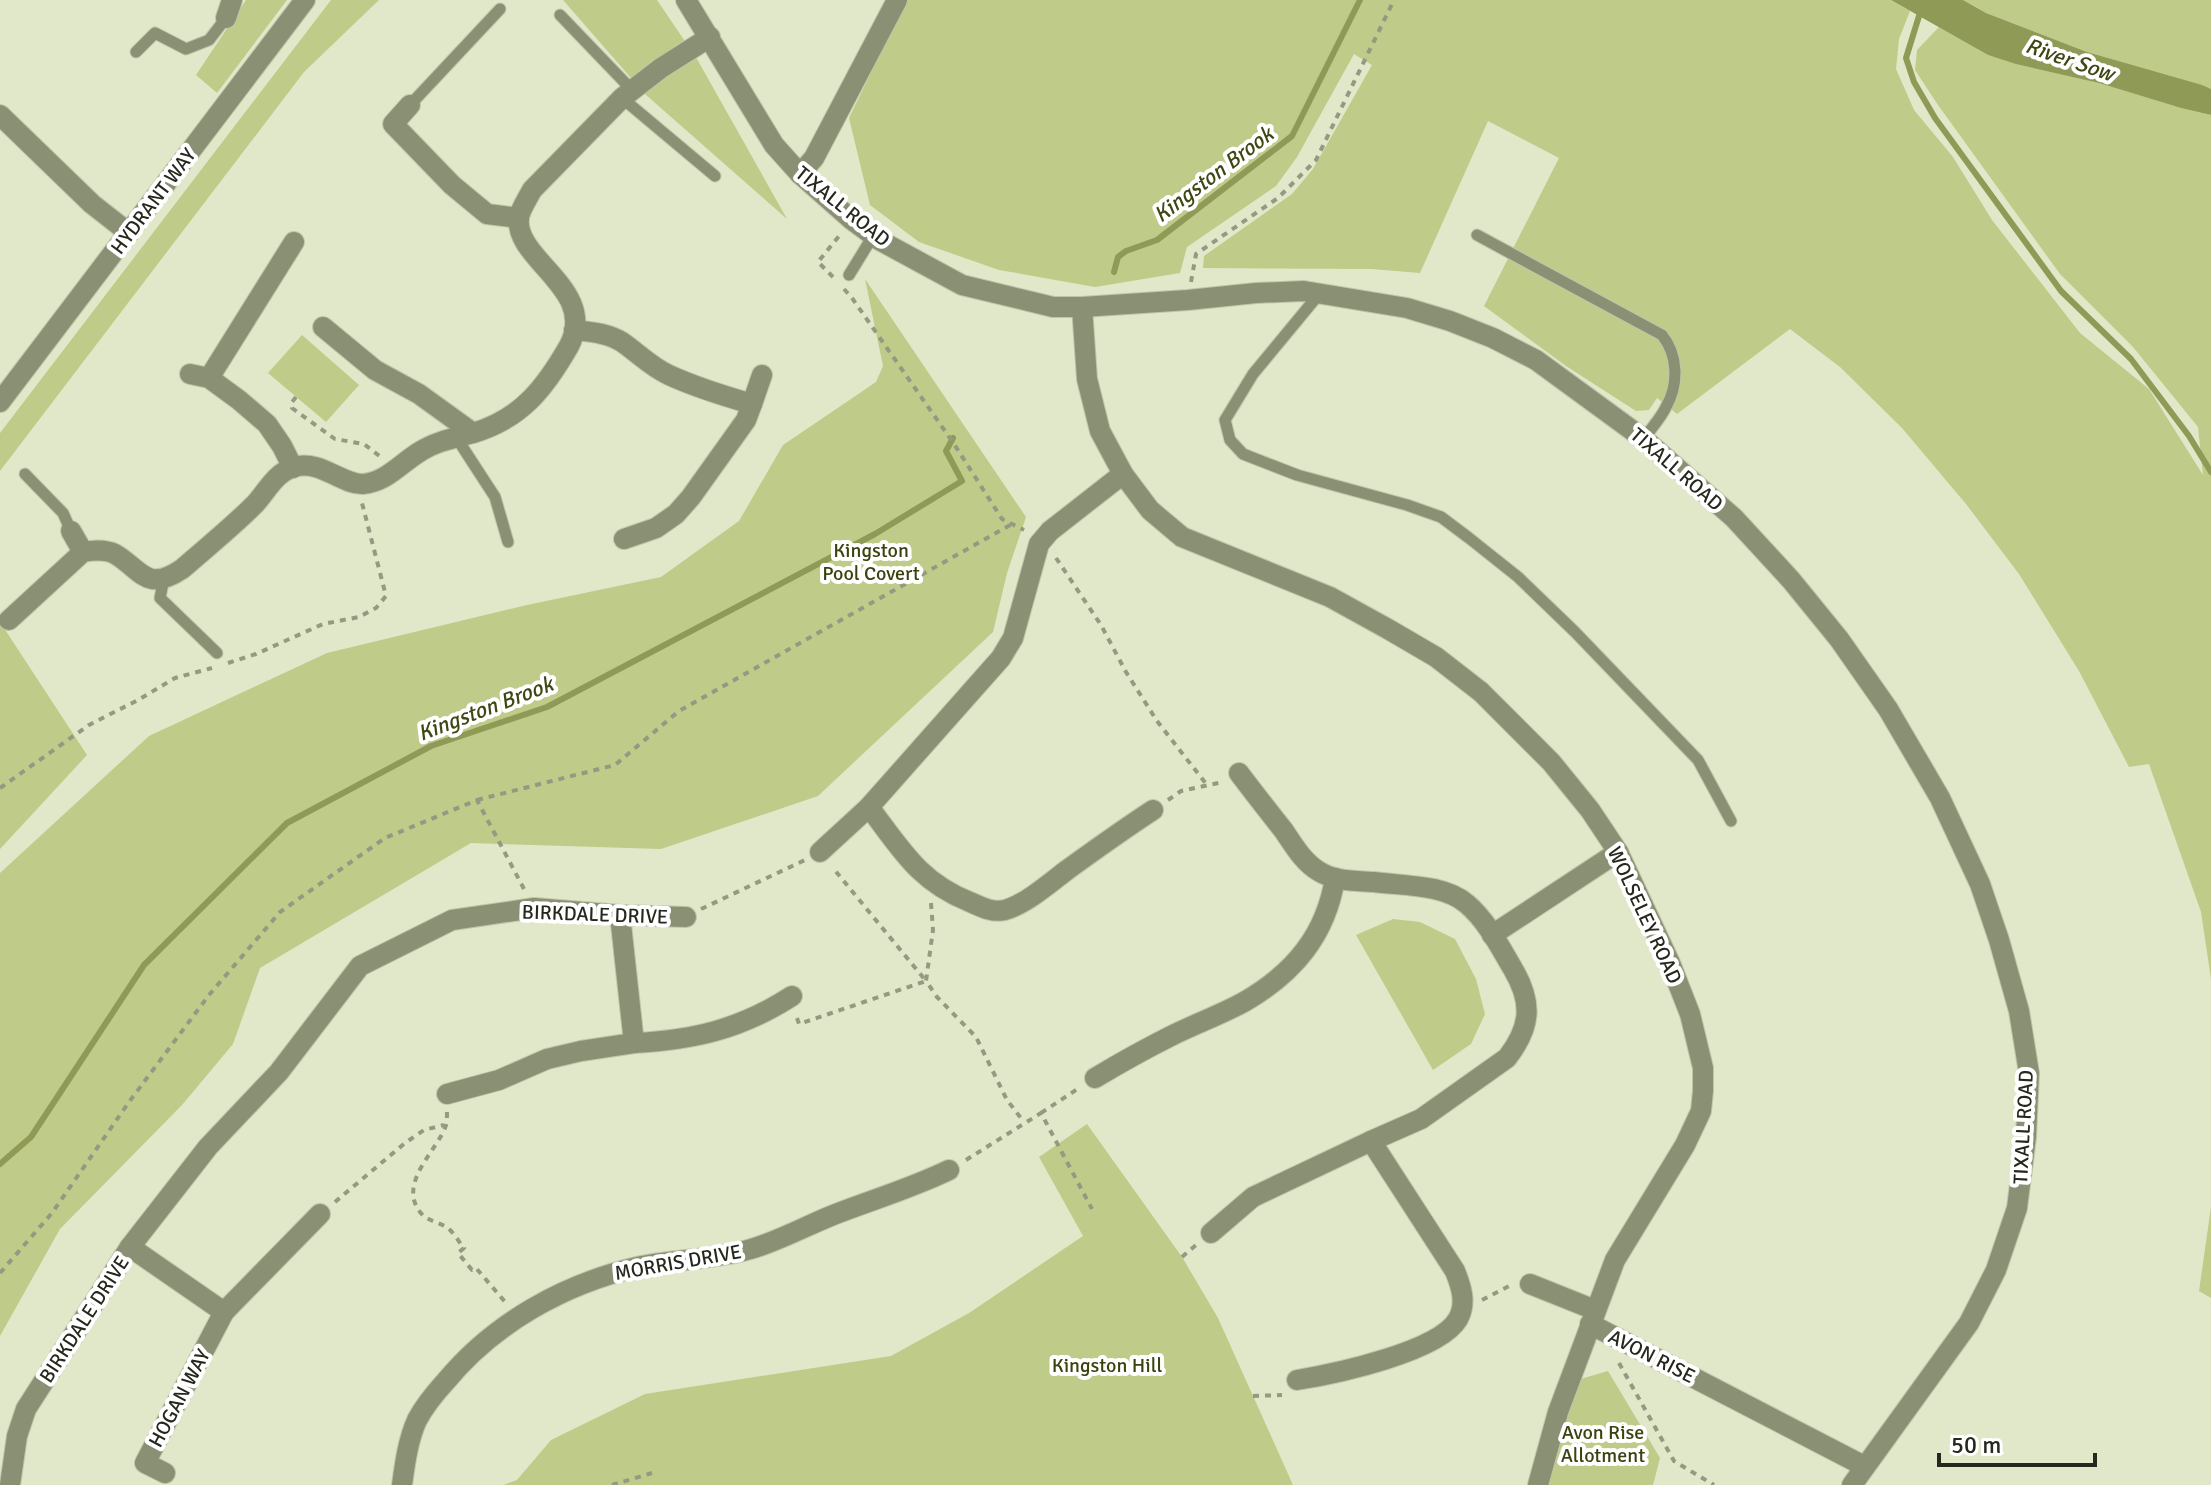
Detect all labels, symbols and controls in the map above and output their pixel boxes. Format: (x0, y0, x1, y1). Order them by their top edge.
water label: River Sow (2022, 32, 2121, 88)
water label: Kingston Brook (1148, 120, 1280, 228)
street label: HYDRANT WAY (105, 143, 201, 259)
street label: TIXALL ROAD (790, 161, 895, 252)
street label: TIXALL ROAD (1625, 422, 1728, 516)
park label: Kingston Pool Covert (822, 538, 920, 586)
water label: Kingston Brook (414, 670, 558, 747)
street label: WOLSELEY ROAD (1602, 843, 1687, 988)
street label: BIRKDALE DRIVE (521, 899, 669, 930)
street label: TIXALL ROAD (2008, 1069, 2039, 1185)
street label: MORRIS DRIVE (613, 1239, 743, 1286)
street label: BIRKDALE DRIVE (34, 1251, 135, 1387)
street label: AVON RISE (1604, 1324, 1699, 1389)
street label: HOGAN WAY (143, 1345, 216, 1452)
park label: Kingston Hill (1052, 1353, 1162, 1378)
scale bar (1939, 1417, 2095, 1467)
park label: Avon Rise Allotment (1561, 1420, 1645, 1468)
text: 50 m (1951, 1430, 2001, 1460)

